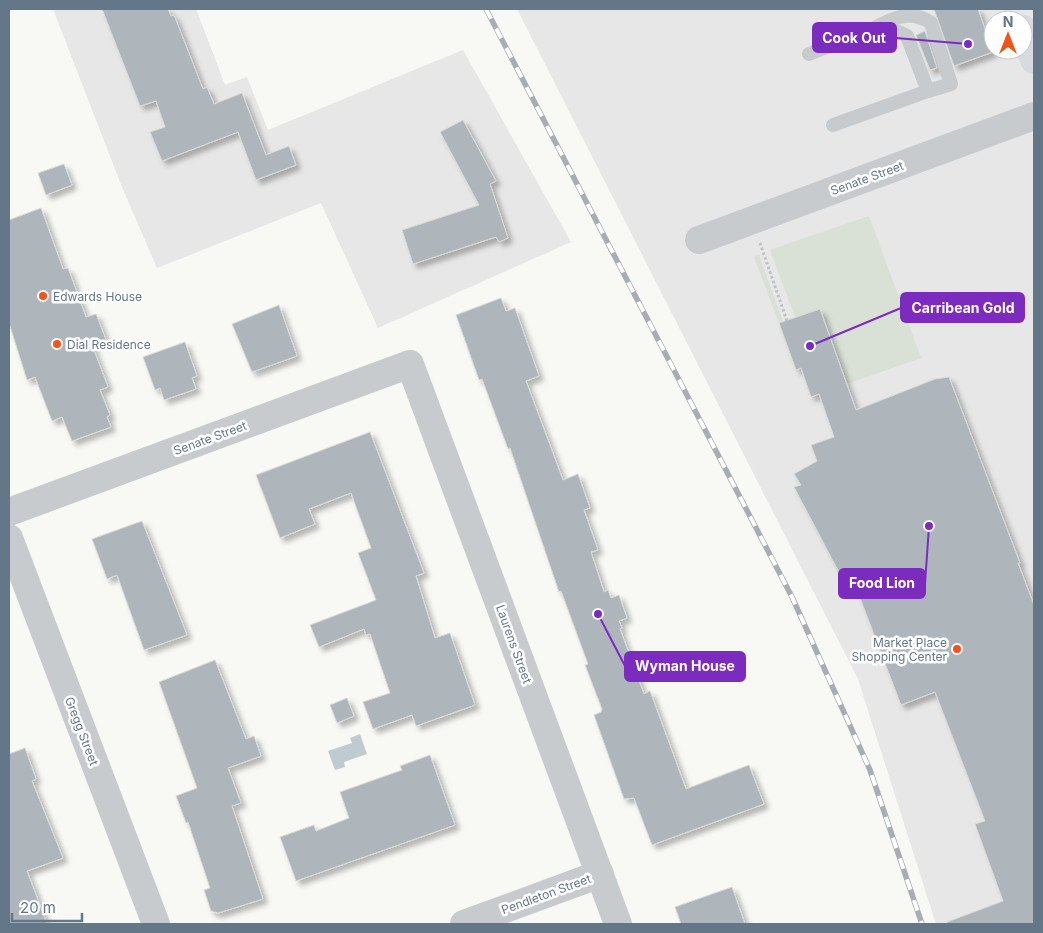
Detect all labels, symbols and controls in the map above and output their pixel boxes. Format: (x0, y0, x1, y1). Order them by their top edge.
north arrow (983, 10, 1033, 60)
text: N (1003, 13, 1013, 30)
callout: Cook Out (813, 23, 896, 52)
text: Cook Out (822, 29, 886, 46)
street label: Senate Street (828, 158, 906, 198)
place label: Edwards House (53, 289, 142, 304)
marker: Edwards House (37, 290, 49, 302)
callout: Carribean Gold (901, 293, 1024, 322)
text: Carribean Gold (911, 299, 1015, 316)
place label: Dial Residence (67, 337, 151, 352)
marker: Dial Residence (51, 338, 63, 350)
street label: Senate Street (171, 418, 249, 458)
callout: Food Lion (839, 569, 925, 598)
text: Food Lion (849, 574, 915, 591)
street label: Laurens Street (493, 603, 535, 685)
place label: Market Place Shopping Center (851, 635, 947, 664)
marker: Market Place Shopping Center (951, 643, 963, 655)
callout: Wyman House (625, 652, 745, 681)
text: Wyman House (635, 657, 735, 674)
street label: Gregg Street (62, 695, 102, 767)
street label: Pendleton Street (499, 871, 593, 917)
scale bar (12, 890, 82, 922)
text: 20 m (20, 898, 56, 917)

